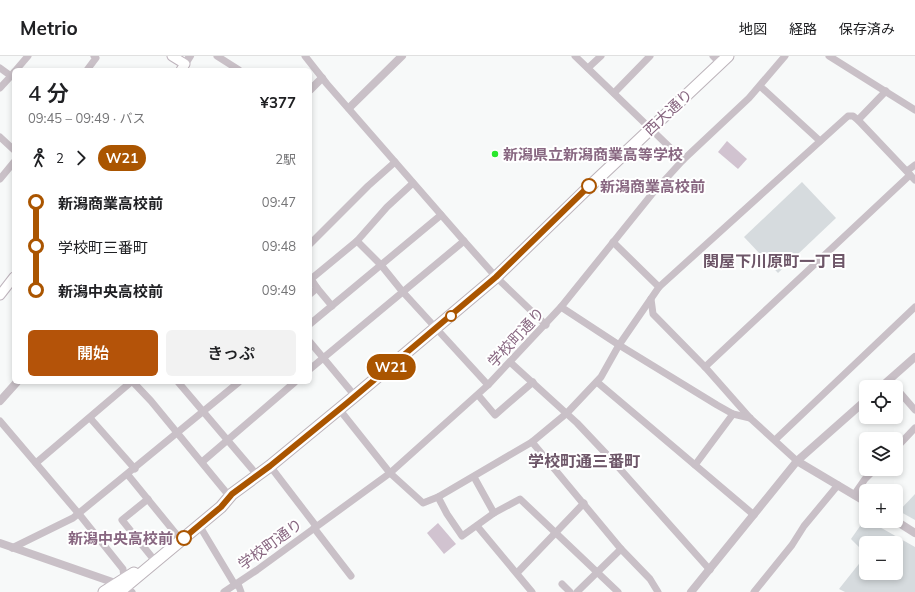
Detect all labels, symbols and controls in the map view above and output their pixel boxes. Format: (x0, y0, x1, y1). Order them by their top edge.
text: Metrio (20, 16, 78, 40)
text: 地図 (739, 20, 767, 38)
text: 経路 (789, 20, 817, 38)
text: 保存済み (839, 20, 895, 38)
text: 4 分 (28, 79, 69, 107)
street label: 西大通り (640, 85, 696, 139)
text: ¥377 (260, 93, 296, 112)
text: 09:45 – 09:49 · バス (28, 110, 145, 126)
place label: 新潟県立新潟商業高等学校 (503, 145, 683, 164)
icon: walk (28, 147, 50, 169)
icon: forward (70, 147, 92, 169)
text: W21 (106, 149, 138, 167)
marker: 新潟県立新潟商業高等学校 (490, 149, 500, 159)
text: 2 (56, 150, 64, 166)
text: 2駅 (275, 151, 296, 167)
place label: 新潟商業高校前 (600, 177, 705, 196)
marker: 新潟商業高校前 (581, 178, 597, 194)
text: 新潟商業高校前 (58, 194, 163, 213)
text: 09:47 (262, 194, 296, 210)
text: 学校町三番町 (58, 238, 148, 257)
text: 09:48 (262, 238, 296, 254)
district label: 関屋下川原町一丁目 (703, 251, 847, 271)
text: 新潟中央高校前 (58, 282, 163, 301)
text: 09:49 (262, 282, 296, 298)
street label: 学校町通り (483, 303, 549, 371)
unlabelled marker (445, 310, 457, 322)
button: 開始 (28, 330, 158, 376)
button: きっぷ (166, 330, 296, 376)
line badge: W21 (368, 354, 414, 380)
text: W21 (375, 358, 407, 376)
map controls (859, 380, 903, 580)
button: locate (859, 380, 903, 424)
button: layers (859, 432, 903, 476)
district label: 学校町通三番町 (528, 451, 640, 471)
button: + (859, 484, 903, 528)
street label: 学校町通り (234, 514, 306, 574)
place label: 新潟中央高校前 (68, 529, 173, 548)
marker: 新潟中央高校前 (176, 530, 192, 546)
button: − (859, 536, 903, 580)

